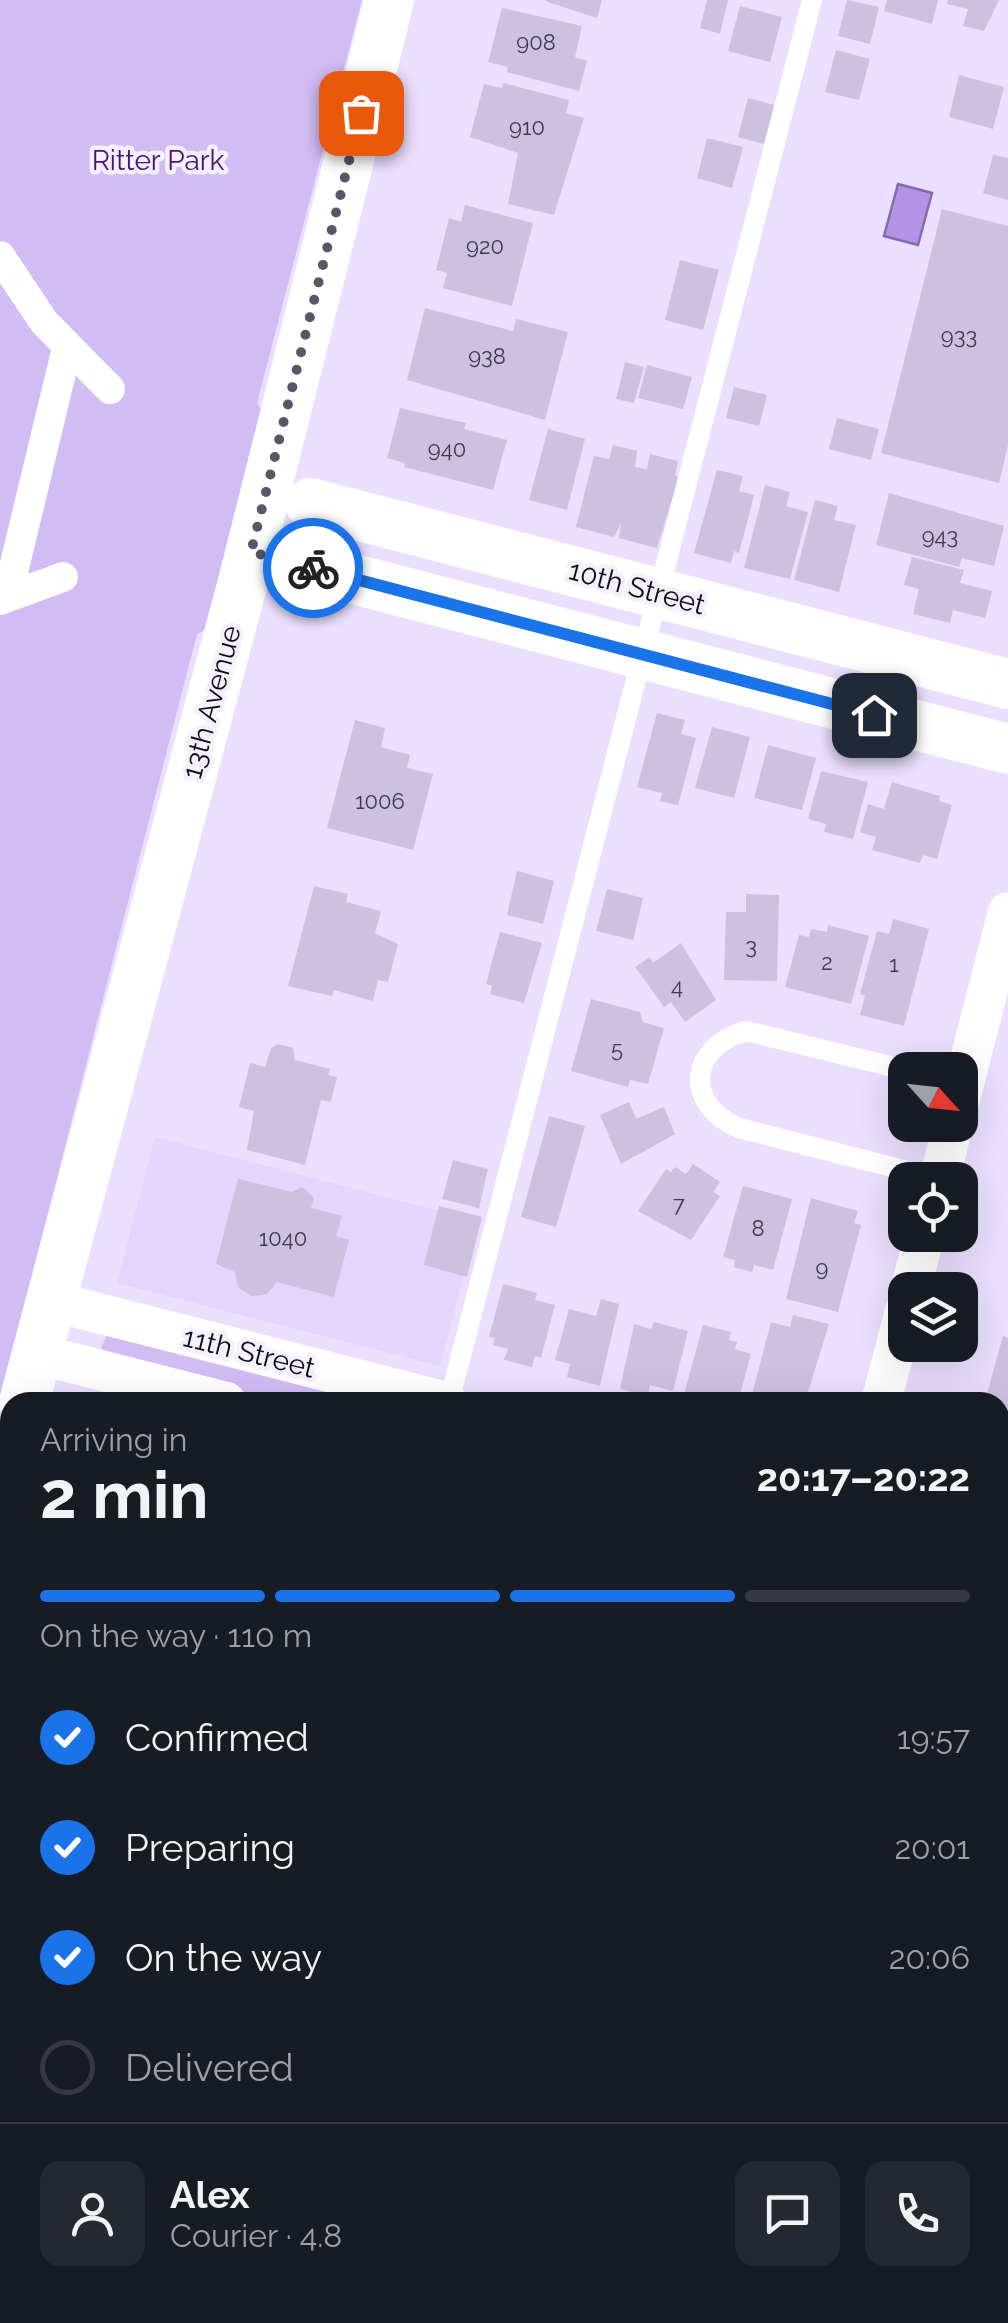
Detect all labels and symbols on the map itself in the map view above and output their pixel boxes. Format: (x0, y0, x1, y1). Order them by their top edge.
house number: 908 (516, 29, 556, 55)
pin (319, 71, 404, 156)
house number: 910 (509, 114, 545, 140)
park label: Ritter Park (92, 144, 225, 177)
house number: 920 (466, 233, 504, 259)
house number: 933 (941, 323, 977, 349)
house number: 938 (468, 343, 506, 369)
house number: 940 (428, 436, 466, 462)
courier (263, 518, 363, 618)
house number: 943 (922, 523, 958, 549)
street label: 10th Street (565, 553, 709, 622)
street label: 13th Avenue (175, 622, 248, 782)
pin (832, 673, 917, 758)
house number: 1006 (355, 788, 405, 814)
house number: 3 (745, 933, 757, 959)
house number: 2 (821, 949, 833, 975)
house number: 1 (889, 951, 899, 977)
house number: 4 (671, 973, 683, 999)
house number: 5 (611, 1036, 623, 1062)
north arrow (888, 1052, 978, 1142)
house number: 7 (673, 1191, 685, 1217)
house number: 8 (751, 1215, 765, 1241)
house number: 1040 (259, 1225, 307, 1251)
house number: 9 (816, 1255, 828, 1281)
street label: 11th Street (180, 1320, 319, 1385)

